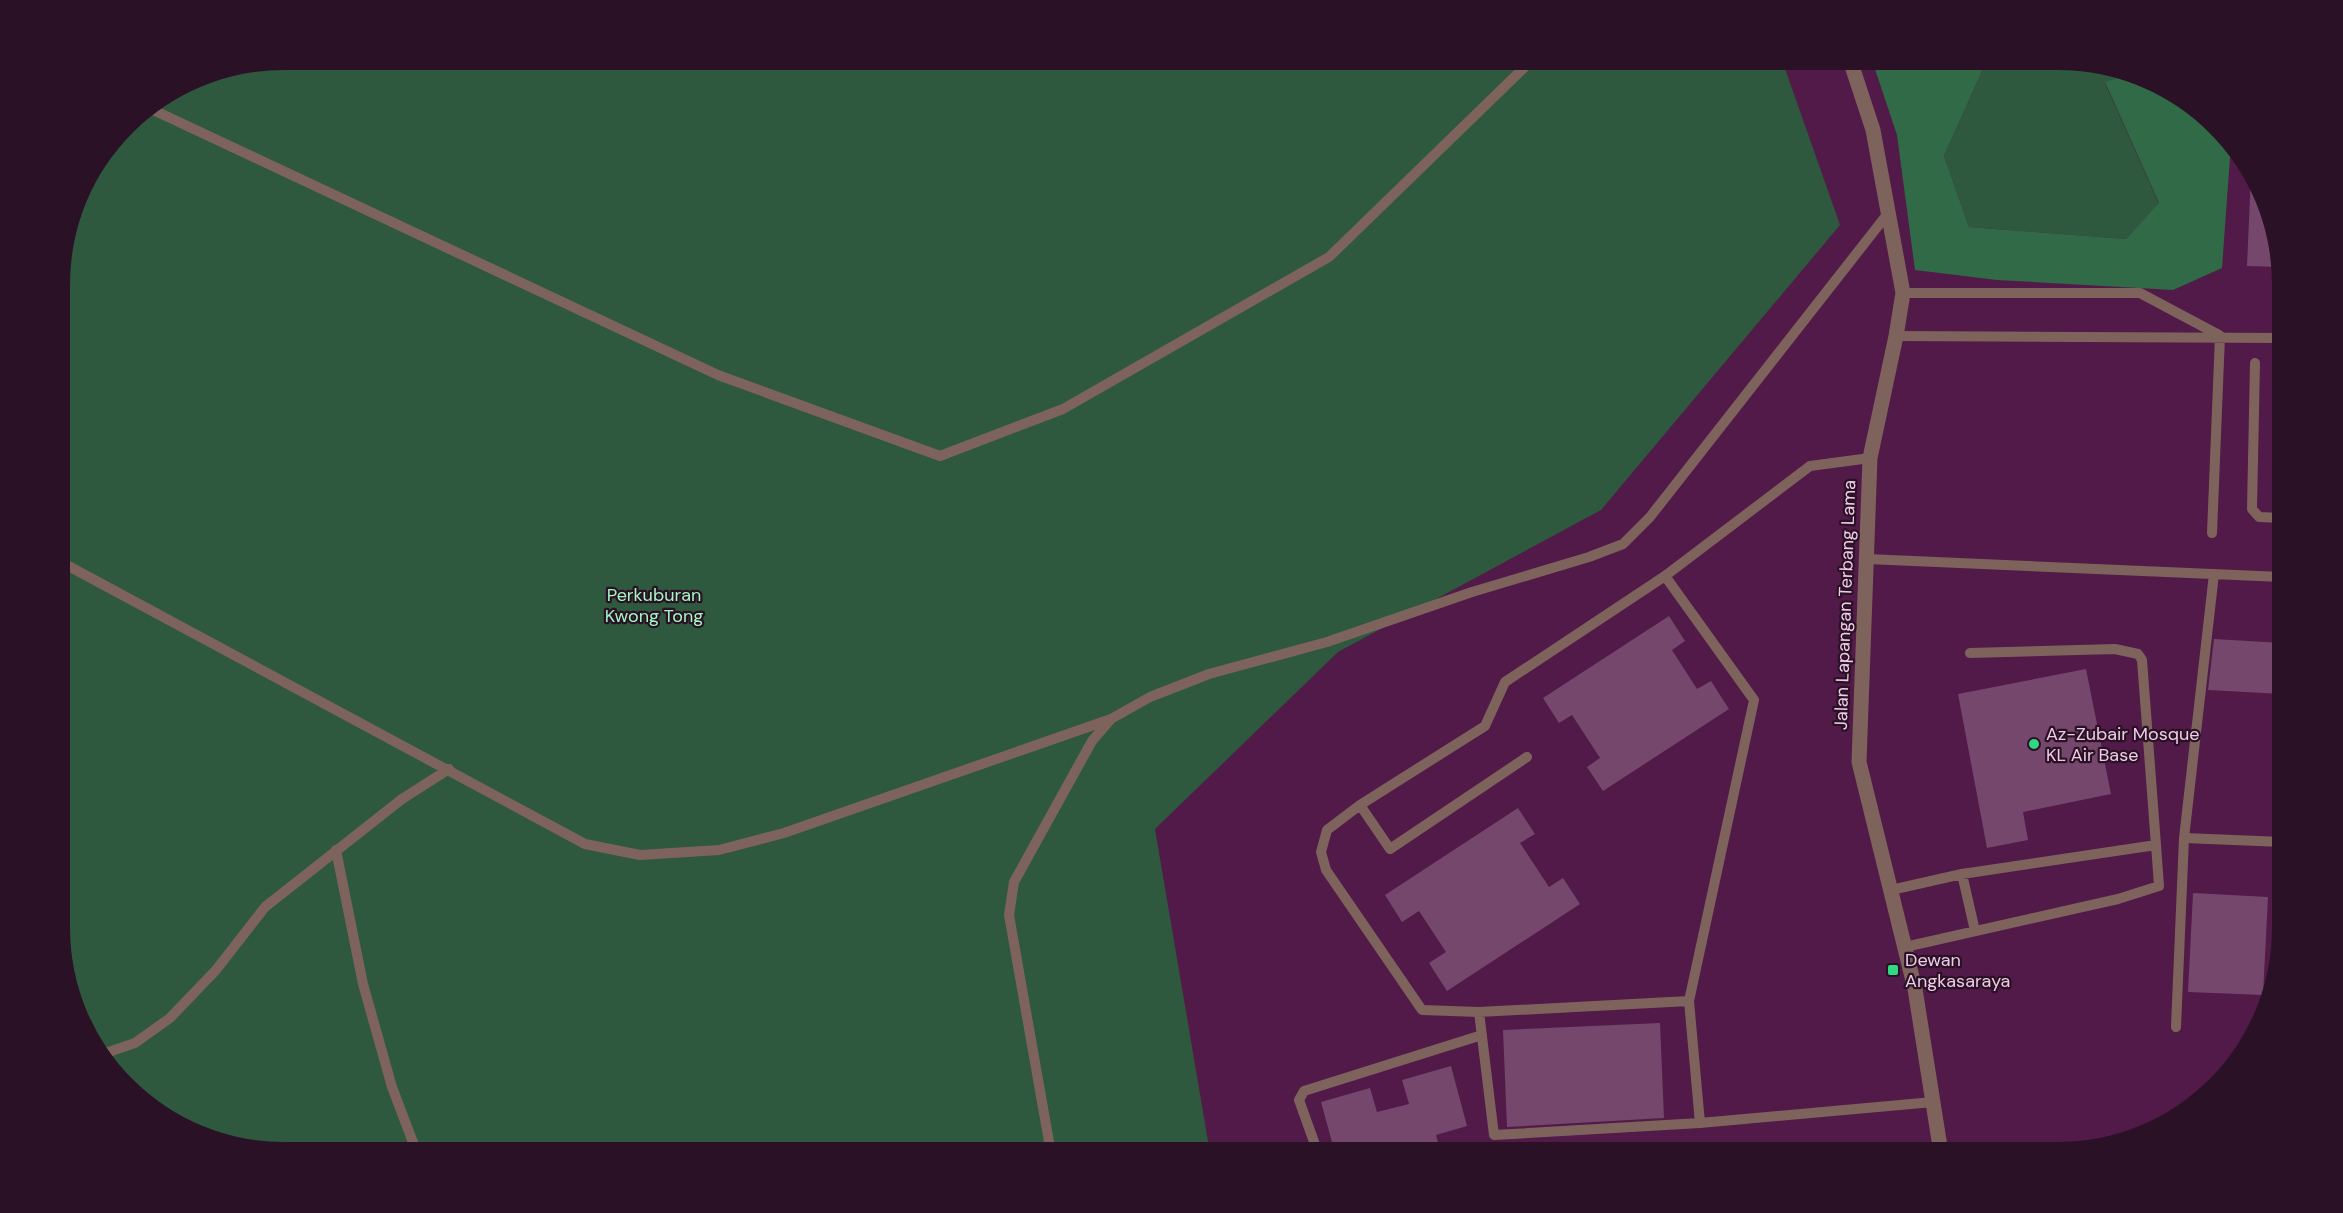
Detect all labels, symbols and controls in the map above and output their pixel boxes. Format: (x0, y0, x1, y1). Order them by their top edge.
street label: Jalan Lapangan Terbang Lama (1829, 480, 1861, 730)
park label: Perkuburan Kwong Tong (605, 583, 703, 628)
place label: Az-Zubair Mosque KL Air Base (2046, 722, 2200, 767)
marker: Az-Zubair Mosque KL Air Base (2027, 737, 2041, 751)
place label: Dewan Angkasaraya (1905, 948, 2010, 993)
marker: Dewan Angkasaraya (1886, 963, 1900, 977)

